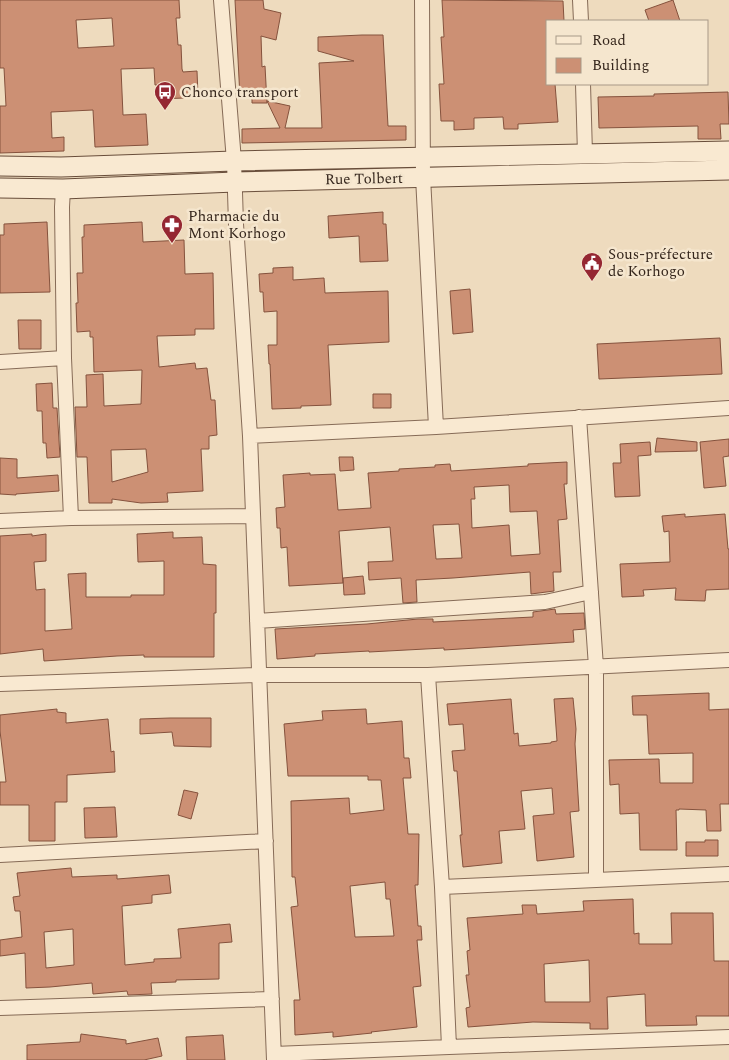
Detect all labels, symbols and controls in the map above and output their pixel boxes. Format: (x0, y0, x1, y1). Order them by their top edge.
legend (546, 20, 709, 85)
text: Road (592, 29, 626, 52)
text: Building (592, 54, 649, 77)
bus stop icon: Chonco transport (153, 80, 177, 111)
place label: Chonco transport (181, 81, 299, 104)
street label: Rue Tolbert (325, 167, 403, 191)
place label: Pharmacie du Mont Korhogo (188, 205, 286, 245)
pharmacy icon: Pharmacie du Mont Korhogo (160, 213, 184, 244)
place label: Sous-préfecture de Korhogo (608, 243, 713, 283)
public building icon: Sous-préfecture de Korhogo (580, 251, 604, 282)

